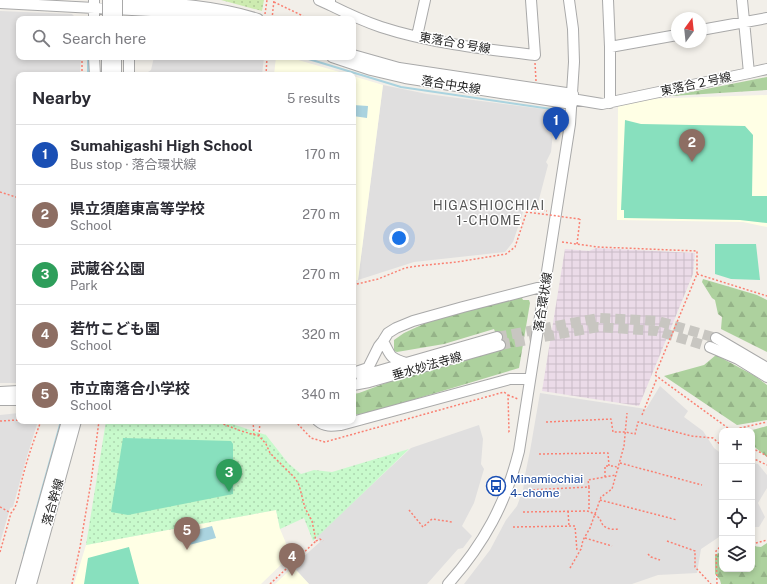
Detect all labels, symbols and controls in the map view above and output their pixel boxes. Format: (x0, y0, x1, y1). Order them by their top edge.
north arrow (671, 12, 707, 48)
search box (16, 16, 356, 60)
icon: search (30, 27, 52, 49)
text: Search here (62, 30, 146, 47)
street label: 東落合８号線 (418, 30, 492, 56)
street label: 東落合２号線 (659, 70, 733, 98)
street label: 落合中央線 (420, 73, 482, 97)
text: Nearby (32, 88, 91, 108)
text: 5 results (287, 91, 340, 106)
pin: 1 (543, 107, 569, 140)
pin: 2 (679, 129, 705, 162)
text: Sumahigashi High School (70, 137, 253, 154)
text: 1 (42, 147, 48, 162)
text: 170 m (305, 147, 340, 162)
text: Bus stop · 落合環状線 (70, 157, 197, 172)
district label: HIGASHIOCHIAI 1-CHOME (433, 198, 545, 228)
text: 県立須磨東高等学校 (70, 200, 205, 217)
text: 2 (41, 207, 49, 222)
text: 270 m (302, 207, 340, 222)
text: School (70, 218, 112, 233)
your location (389, 228, 409, 248)
text: 武蔵谷公園 (70, 260, 145, 277)
text: 3 (41, 267, 49, 282)
text: 270 m (302, 267, 340, 282)
street label: 落合環状線 (531, 271, 555, 333)
text: Park (70, 278, 98, 293)
text: 若竹こども園 (70, 320, 160, 337)
text: 4 (41, 327, 49, 342)
text: 320 m (302, 327, 340, 342)
text: School (70, 338, 112, 353)
street label: 垂水妙法寺線 (390, 349, 464, 383)
text: 市立南落合小学校 (70, 380, 190, 397)
text: 5 (41, 387, 49, 402)
text: 340 m (301, 387, 340, 402)
text: School (70, 398, 112, 413)
map controls (719, 428, 755, 572)
button: + (719, 428, 755, 464)
pin: 3 (216, 459, 242, 492)
button: − (719, 464, 755, 500)
place label: Minamiochiai 4-chome (510, 472, 583, 500)
bus stop icon: Minamiochiai 4-chome (485, 475, 507, 497)
street label: 落合幹線 (40, 477, 66, 527)
button: locate (719, 500, 755, 536)
pin: 5 (174, 517, 200, 550)
button: layers (719, 536, 755, 572)
pin: 4 (279, 543, 305, 576)

